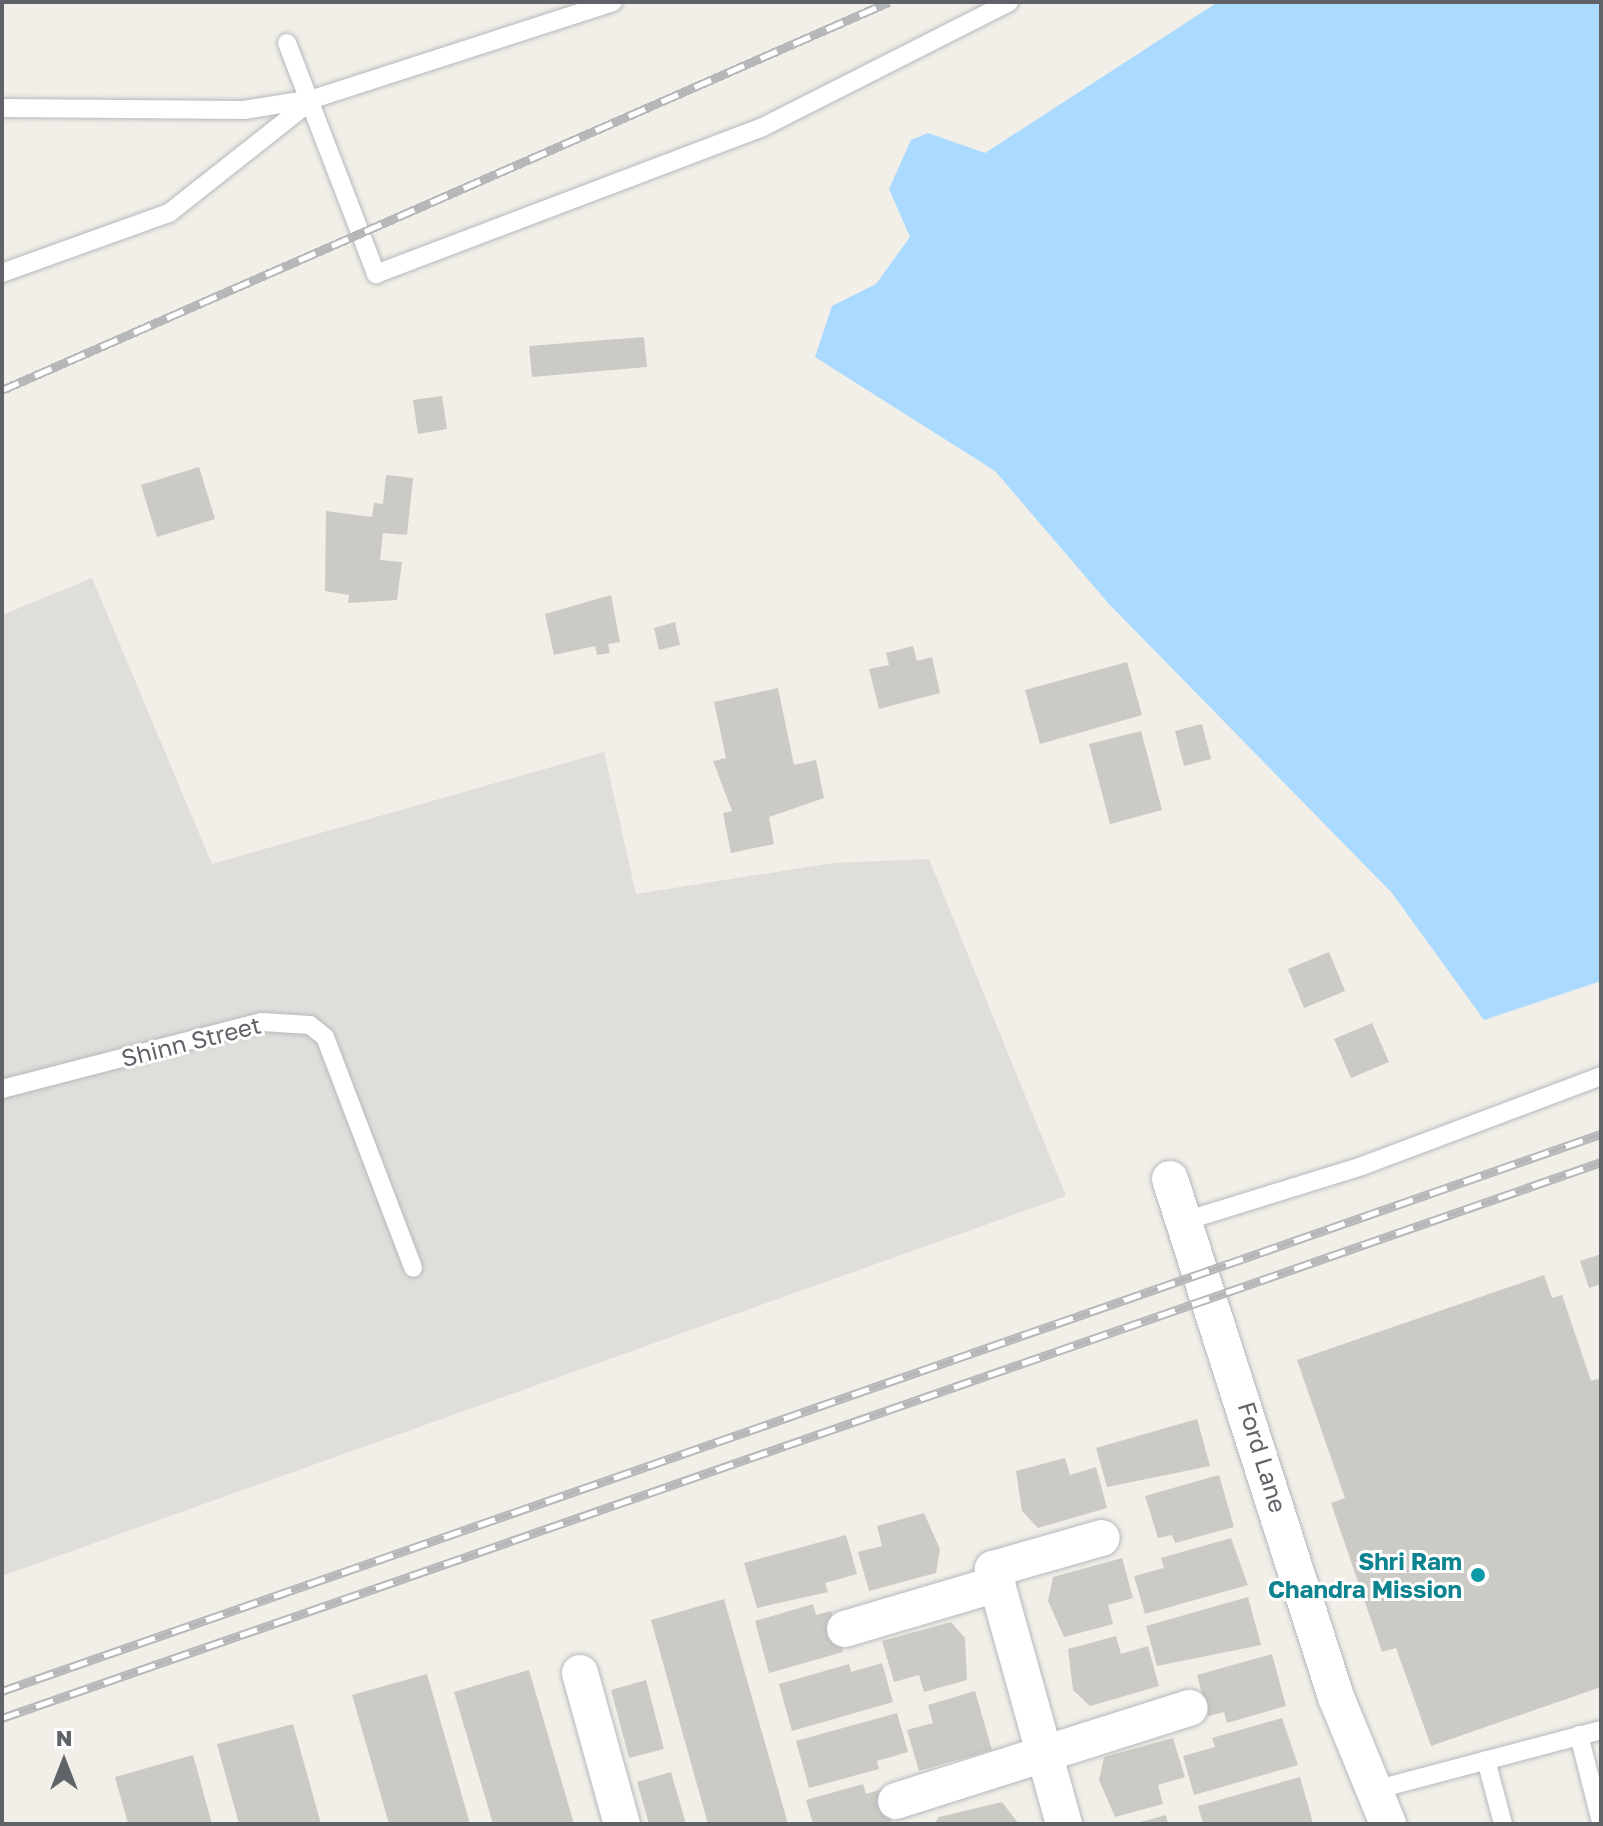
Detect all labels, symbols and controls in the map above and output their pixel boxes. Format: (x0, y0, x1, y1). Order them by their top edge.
street label: Shinn Street (118, 1010, 264, 1072)
street label: Ford Lane (1232, 1398, 1294, 1516)
place label: Shri Ram Chandra Mission (1268, 1547, 1462, 1603)
marker: Shri Ram Chandra Mission (1469, 1566, 1487, 1584)
north arrow (24, 1722, 104, 1802)
text: N (56, 1724, 72, 1751)

